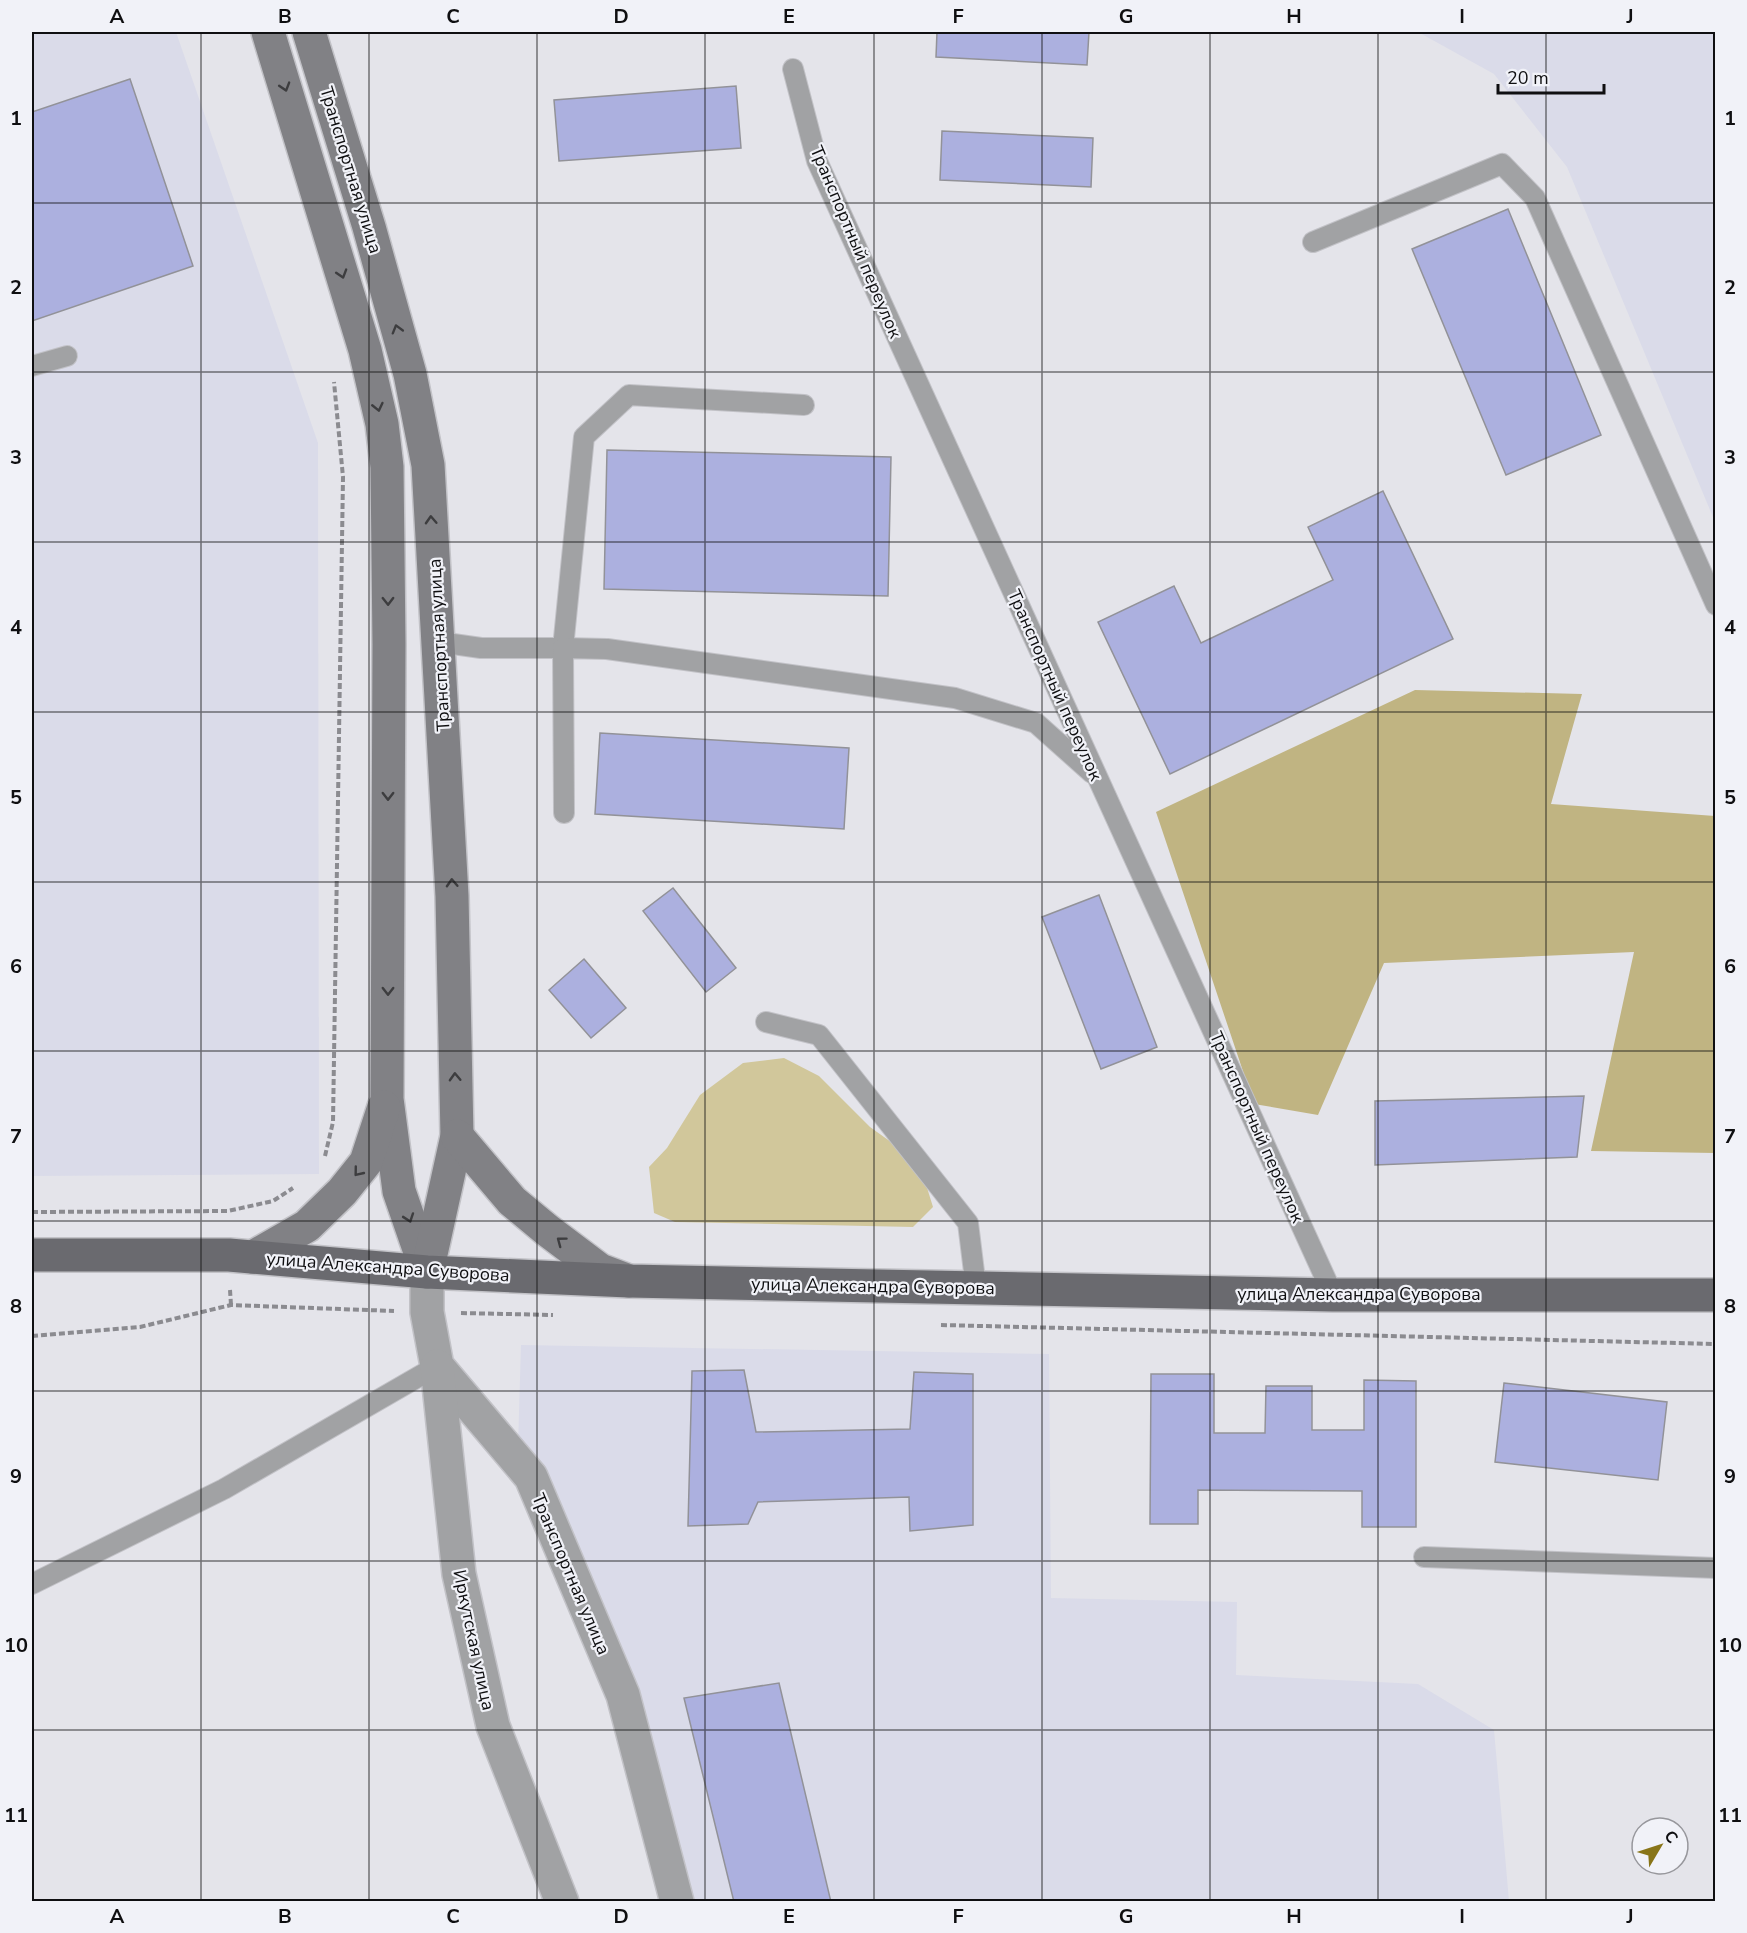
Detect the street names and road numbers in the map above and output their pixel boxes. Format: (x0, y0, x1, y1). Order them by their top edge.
street label: Транспортная улица (314, 84, 388, 256)
street label: Транспортный переулок (805, 142, 908, 342)
street label: Транспортная улица (422, 558, 456, 732)
street label: Транспортный переулок (1002, 586, 1108, 785)
street label: Транспортный переулок (1204, 1028, 1310, 1227)
street label: улица Александра Суворова (266, 1247, 510, 1287)
street label: улица Александра Суворова (751, 1272, 995, 1300)
street label: улица Александра Суворова (1237, 1282, 1481, 1306)
street label: Транспортная улица (526, 1490, 616, 1658)
street label: Иркутская улица (447, 1568, 501, 1712)

